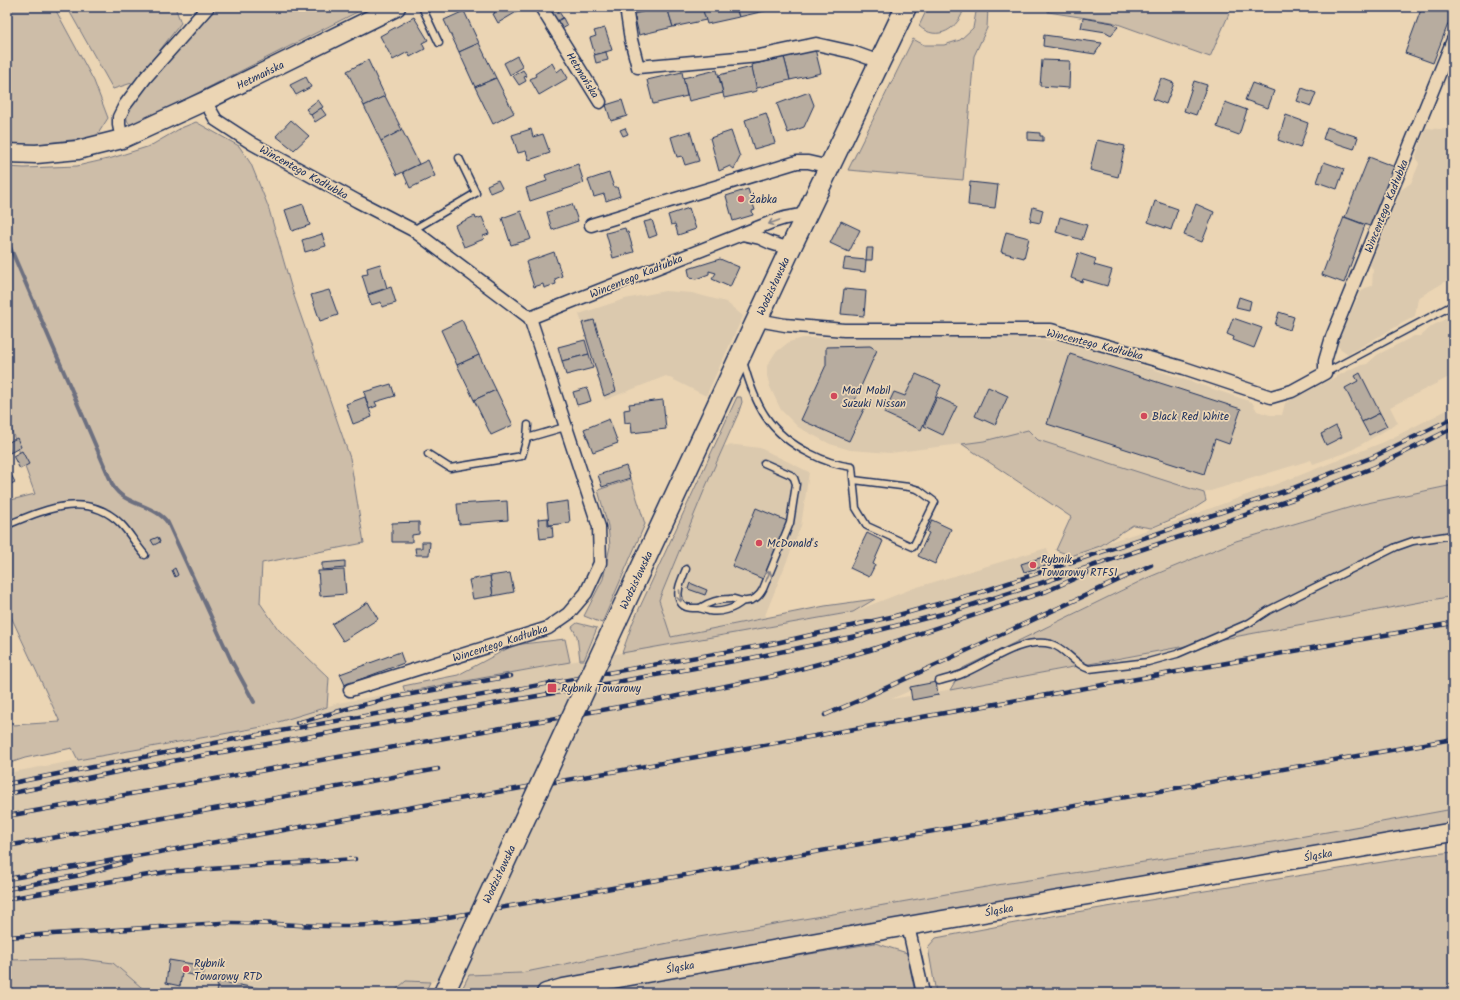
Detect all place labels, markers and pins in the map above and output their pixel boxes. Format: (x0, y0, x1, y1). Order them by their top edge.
place label: Żabka (749, 191, 777, 209)
marker: Żabka (736, 194, 746, 204)
place label: Mad Mobil Suzuki Nissan (842, 382, 906, 413)
marker: Mad Mobil Suzuki Nissan (829, 391, 839, 401)
place label: Black Red White (1152, 408, 1229, 426)
marker: Black Red White (1139, 411, 1149, 421)
place label: McDonald's (767, 535, 818, 553)
marker: McDonald's (754, 538, 764, 548)
place label: Rybnik Towarowy RTF51 (1041, 551, 1117, 582)
marker: Rybnik Towarowy RTF51 (1028, 560, 1038, 570)
place label: Rybnik Towarowy (561, 680, 642, 698)
marker: Rybnik Towarowy (546, 682, 558, 694)
place label: Rybnik Towarowy RTD (194, 955, 262, 986)
marker: Rybnik Towarowy RTD (181, 964, 191, 974)

